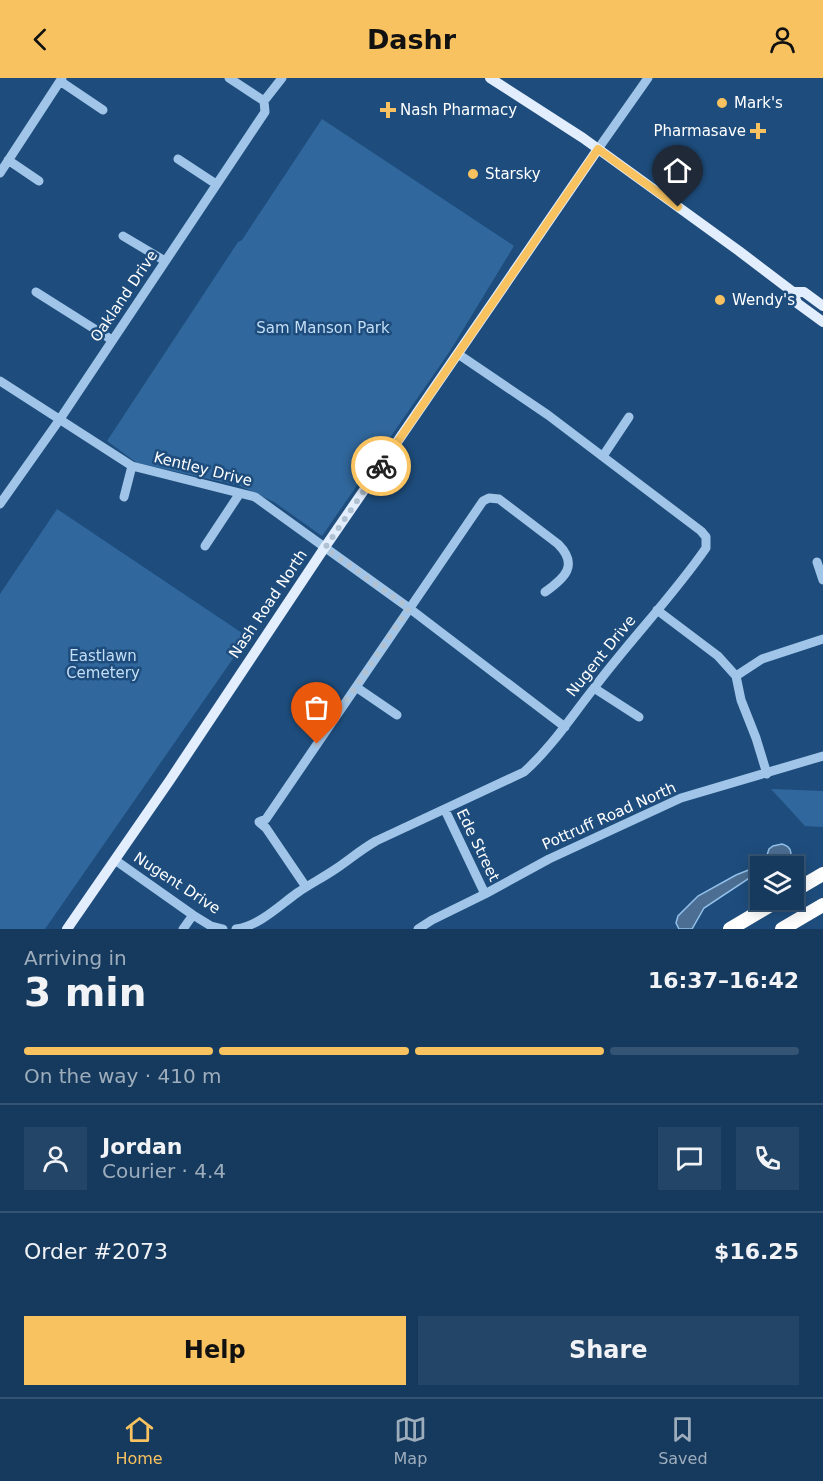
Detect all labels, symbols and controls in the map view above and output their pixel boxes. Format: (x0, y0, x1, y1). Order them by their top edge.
icon: back (24, 23, 57, 56)
icon: person (766, 23, 799, 56)
text: Dashr (367, 24, 456, 55)
place label: Mark's (734, 94, 783, 112)
marker: Mark's (715, 96, 729, 110)
place label: Nash Pharmacy (400, 101, 517, 119)
marker: Nash Pharmacy (381, 103, 395, 117)
place label: Pharmasave (653, 122, 746, 140)
marker: Pharmasave (751, 124, 765, 138)
pin (652, 145, 703, 207)
icon: home (661, 154, 694, 187)
place label: Starsky (485, 165, 541, 183)
marker: Starsky (466, 167, 480, 181)
street label: Oakland Drive (87, 247, 161, 345)
place label: Wendy's (732, 291, 795, 309)
marker: Wendy's (713, 293, 727, 307)
park label: Sam Manson Park (256, 319, 390, 337)
courier (351, 436, 411, 496)
street label: Kentley Drive (152, 448, 254, 490)
icon: bike (365, 450, 398, 483)
street label: Nash Road North (225, 546, 311, 662)
street label: Nugent Drive (563, 612, 639, 700)
park label: Eastlawn Cemetery (66, 647, 140, 682)
pin (291, 682, 342, 744)
icon: bag (300, 691, 333, 724)
street label: Pottruff Road North (539, 778, 679, 854)
street label: Ede Street (453, 806, 503, 884)
street label: Nugent Drive (130, 848, 224, 918)
map controls (750, 856, 804, 910)
button: layers (750, 856, 804, 910)
text: Arriving in (24, 946, 127, 970)
text: 16:37–16:42 (648, 968, 799, 993)
text: 3 min (24, 970, 146, 1015)
text: On the way · 410 m (24, 1064, 222, 1088)
button: person (24, 1127, 87, 1190)
button: chat (658, 1127, 721, 1190)
button: phone (736, 1127, 799, 1190)
text: Jordan (102, 1134, 182, 1159)
text: Courier · 4.4 (102, 1159, 226, 1183)
text: Order #2073 (24, 1239, 168, 1264)
text: $16.25 (714, 1239, 799, 1264)
button: Help (24, 1316, 406, 1385)
button: Share (418, 1316, 799, 1385)
tab: Home (115, 1413, 163, 1468)
tab: Map (394, 1413, 427, 1468)
tab: Saved (658, 1413, 708, 1468)

